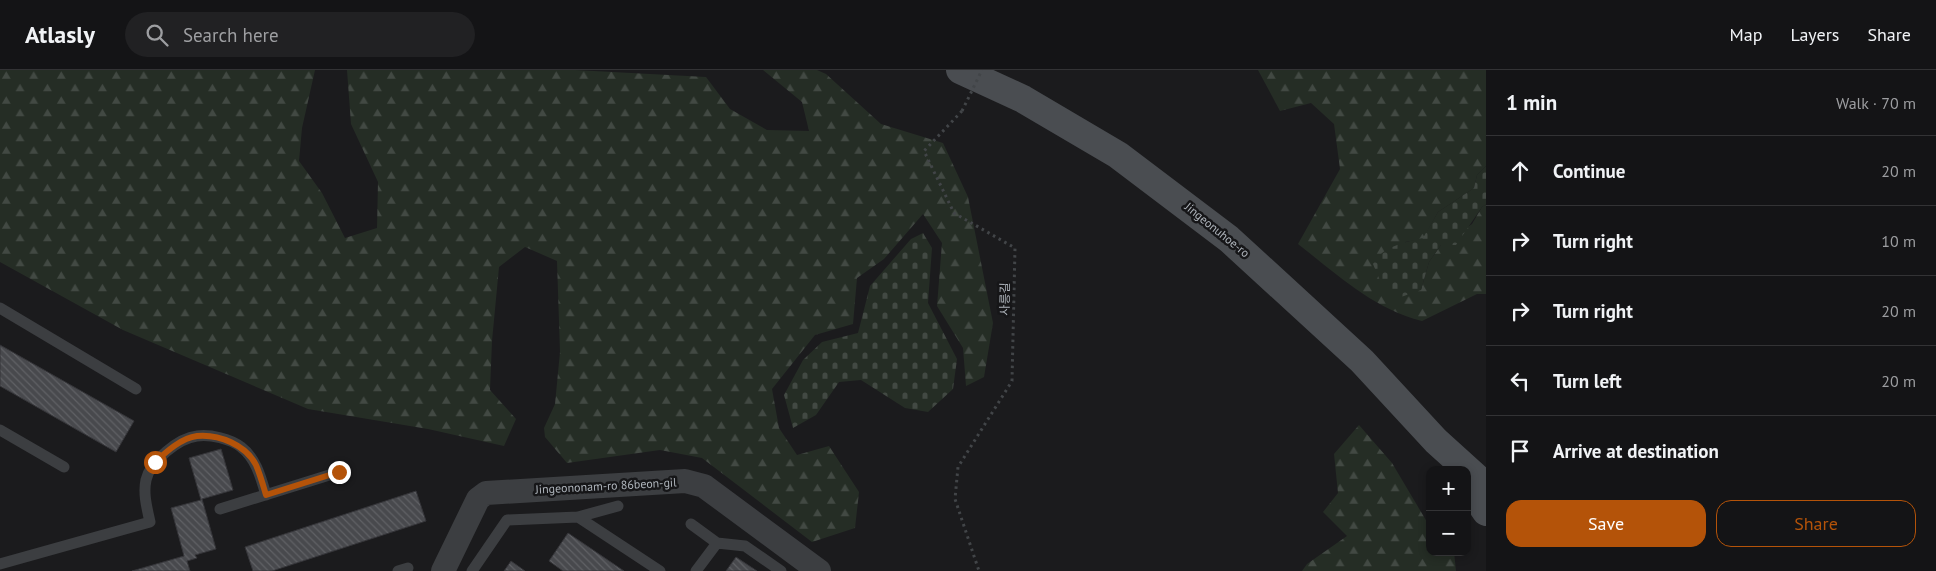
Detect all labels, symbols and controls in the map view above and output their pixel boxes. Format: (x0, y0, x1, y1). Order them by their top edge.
search box (125, 12, 475, 57)
text: Atlasly (25, 19, 95, 50)
icon: search (143, 21, 171, 49)
text: Search here (183, 23, 279, 47)
text: Map (1730, 23, 1762, 46)
text: Layers (1790, 23, 1839, 46)
text: Share (1867, 23, 1911, 46)
text: 1 min (1506, 89, 1557, 116)
text: Walk · 70 m (1836, 93, 1916, 113)
icon: ahead (1506, 157, 1534, 185)
text: Continue (1553, 159, 1625, 183)
text: 20 m (1881, 161, 1916, 181)
street label: Jingeonuhoe-ro (1181, 198, 1253, 260)
icon: right (1506, 227, 1534, 255)
text: Turn right (1553, 229, 1633, 253)
text: 10 m (1881, 231, 1916, 251)
street label: 사릉길 (997, 282, 1012, 316)
icon: right (1506, 297, 1534, 325)
text: Turn right (1553, 299, 1633, 323)
text: 20 m (1881, 301, 1916, 321)
icon: left (1506, 367, 1534, 395)
text: Turn left (1553, 369, 1622, 393)
text: 20 m (1881, 371, 1916, 391)
icon: arrive (1506, 437, 1534, 465)
text: Arrive at destination (1553, 439, 1719, 463)
route start (144, 451, 167, 474)
route end (328, 461, 351, 484)
map controls (1426, 466, 1471, 556)
button: + (1426, 466, 1471, 511)
street label: Jingeononam-ro 86beon-gil (534, 474, 677, 497)
button: Save (1506, 500, 1706, 547)
button: Share (1716, 500, 1916, 547)
button: − (1426, 511, 1471, 556)

